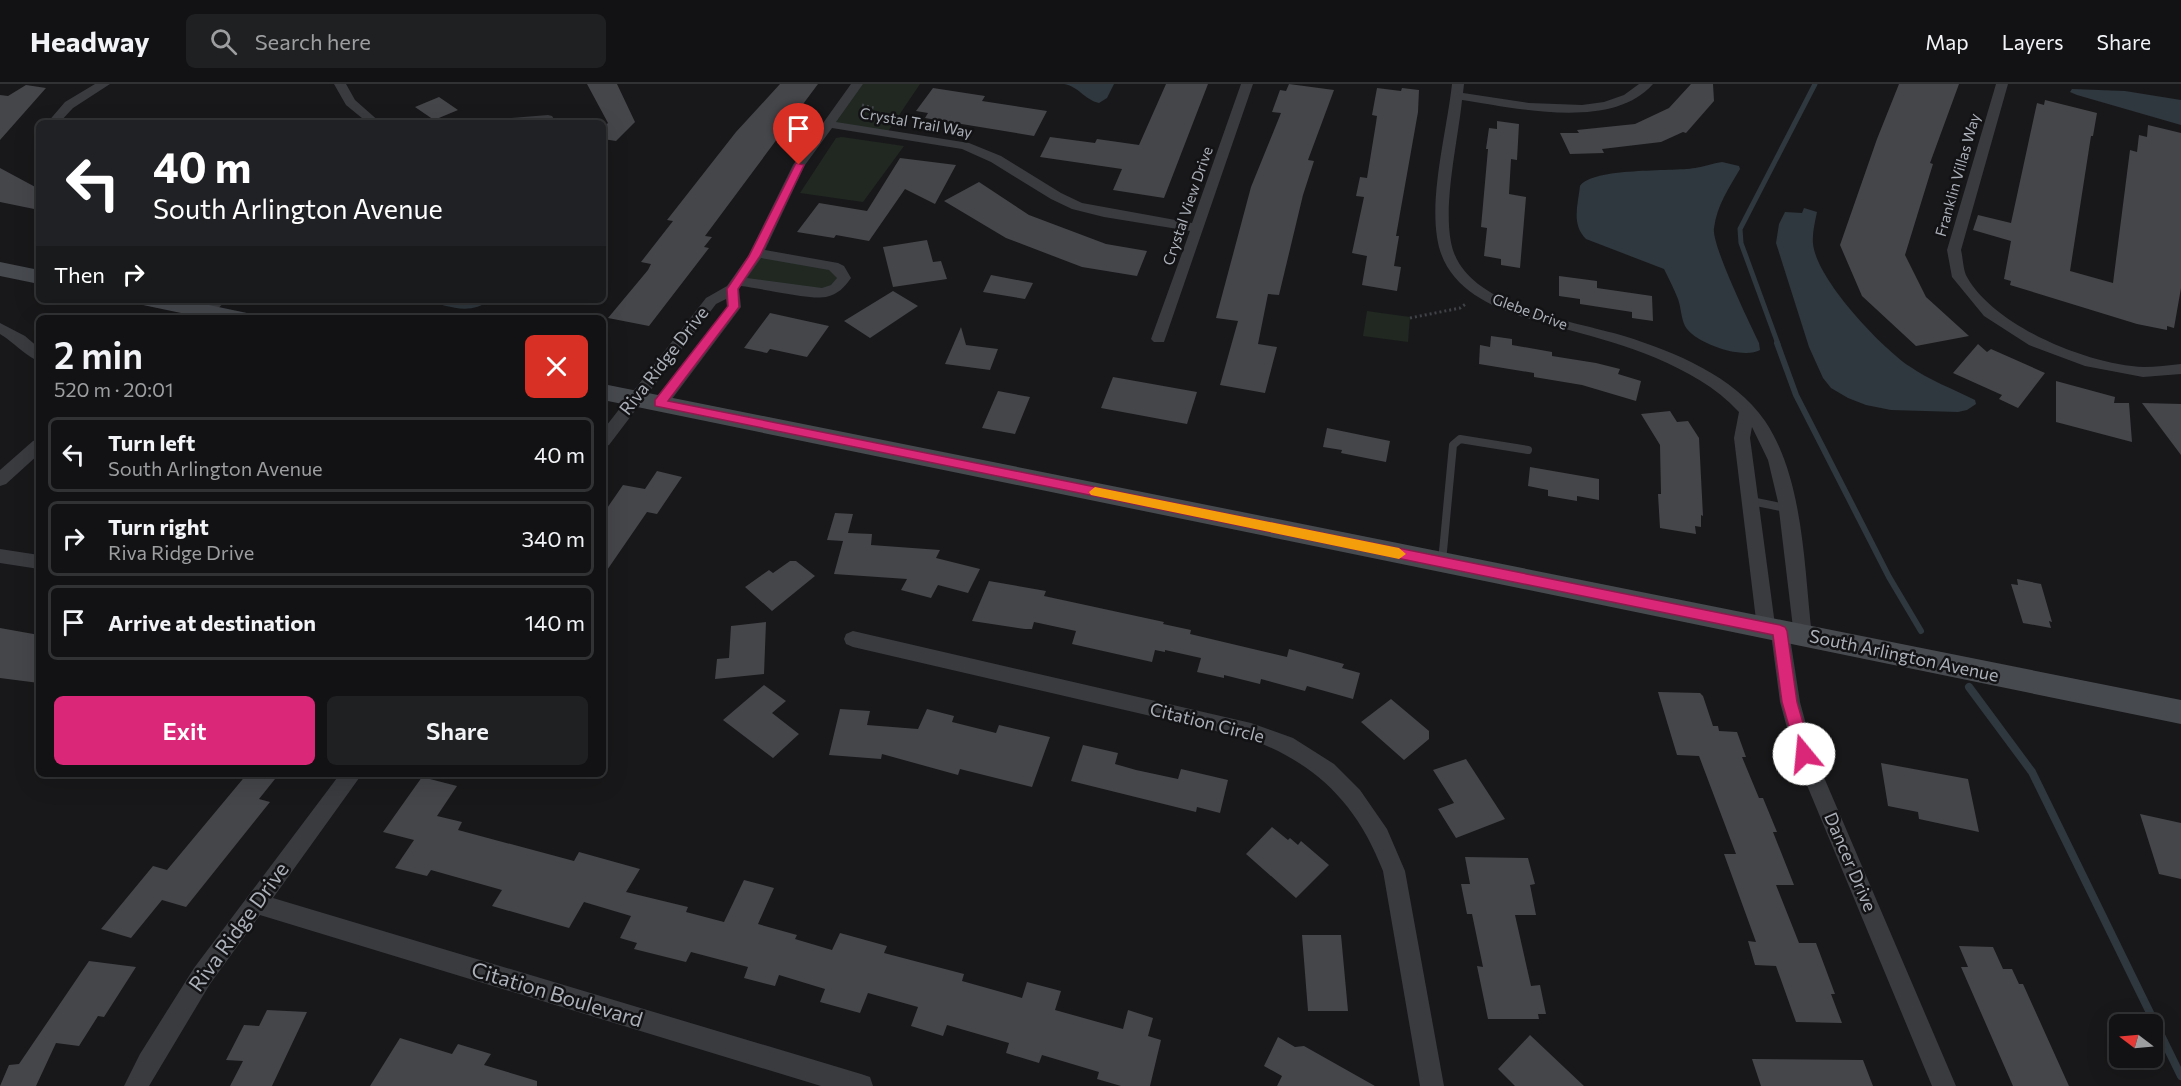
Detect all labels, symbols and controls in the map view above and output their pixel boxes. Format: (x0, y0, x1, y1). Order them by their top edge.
search box (186, 14, 606, 68)
text: Headway (30, 24, 150, 58)
icon: search (207, 25, 240, 58)
text: Search here (255, 28, 371, 55)
text: Map (1925, 29, 1969, 54)
text: Layers (2002, 29, 2064, 54)
text: Share (2097, 29, 2151, 54)
pin (773, 103, 824, 165)
street label: Crystal Trail Way (858, 103, 974, 141)
street label: Franklin Villas Way (1931, 111, 1983, 238)
icon: arrive (782, 112, 815, 145)
text: 40 m (153, 140, 251, 192)
icon: left (54, 144, 132, 222)
street label: Crystal View Drive (1158, 144, 1216, 267)
text: South Arlington Avenue (153, 192, 443, 225)
icon: right (117, 258, 150, 291)
text: Then (54, 261, 105, 288)
street label: Glebe Drive (1490, 289, 1570, 333)
street label: Riva Ridge Drive (614, 302, 712, 419)
text: 2 min (54, 332, 143, 376)
button: close (525, 335, 588, 398)
text: 520 m · 20:01 (54, 377, 174, 401)
text: Turn left (108, 429, 195, 456)
icon: left (57, 438, 90, 471)
text: 40 m (534, 441, 585, 468)
text: South Arlington Avenue (108, 456, 323, 480)
text: Turn right (108, 513, 209, 540)
icon: right (57, 522, 90, 555)
text: 340 m (521, 525, 585, 552)
text: Riva Ridge Drive (108, 540, 254, 564)
icon: arrive (57, 606, 90, 639)
text: Arrive at destination (108, 609, 316, 636)
text: 140 m (525, 609, 585, 636)
street label: South Arlington Avenue (1807, 624, 2001, 686)
button: Exit (54, 696, 315, 765)
button: Share (327, 696, 588, 765)
street label: Citation Circle (1148, 697, 1267, 747)
position arrow (1772, 722, 1836, 786)
street label: Dancer Drive (1820, 809, 1882, 914)
street label: Riva Ridge Drive (183, 857, 293, 996)
street label: Citation Boulevard (469, 956, 646, 1031)
north arrow (2109, 1014, 2163, 1068)
map controls (2109, 1014, 2163, 1068)

